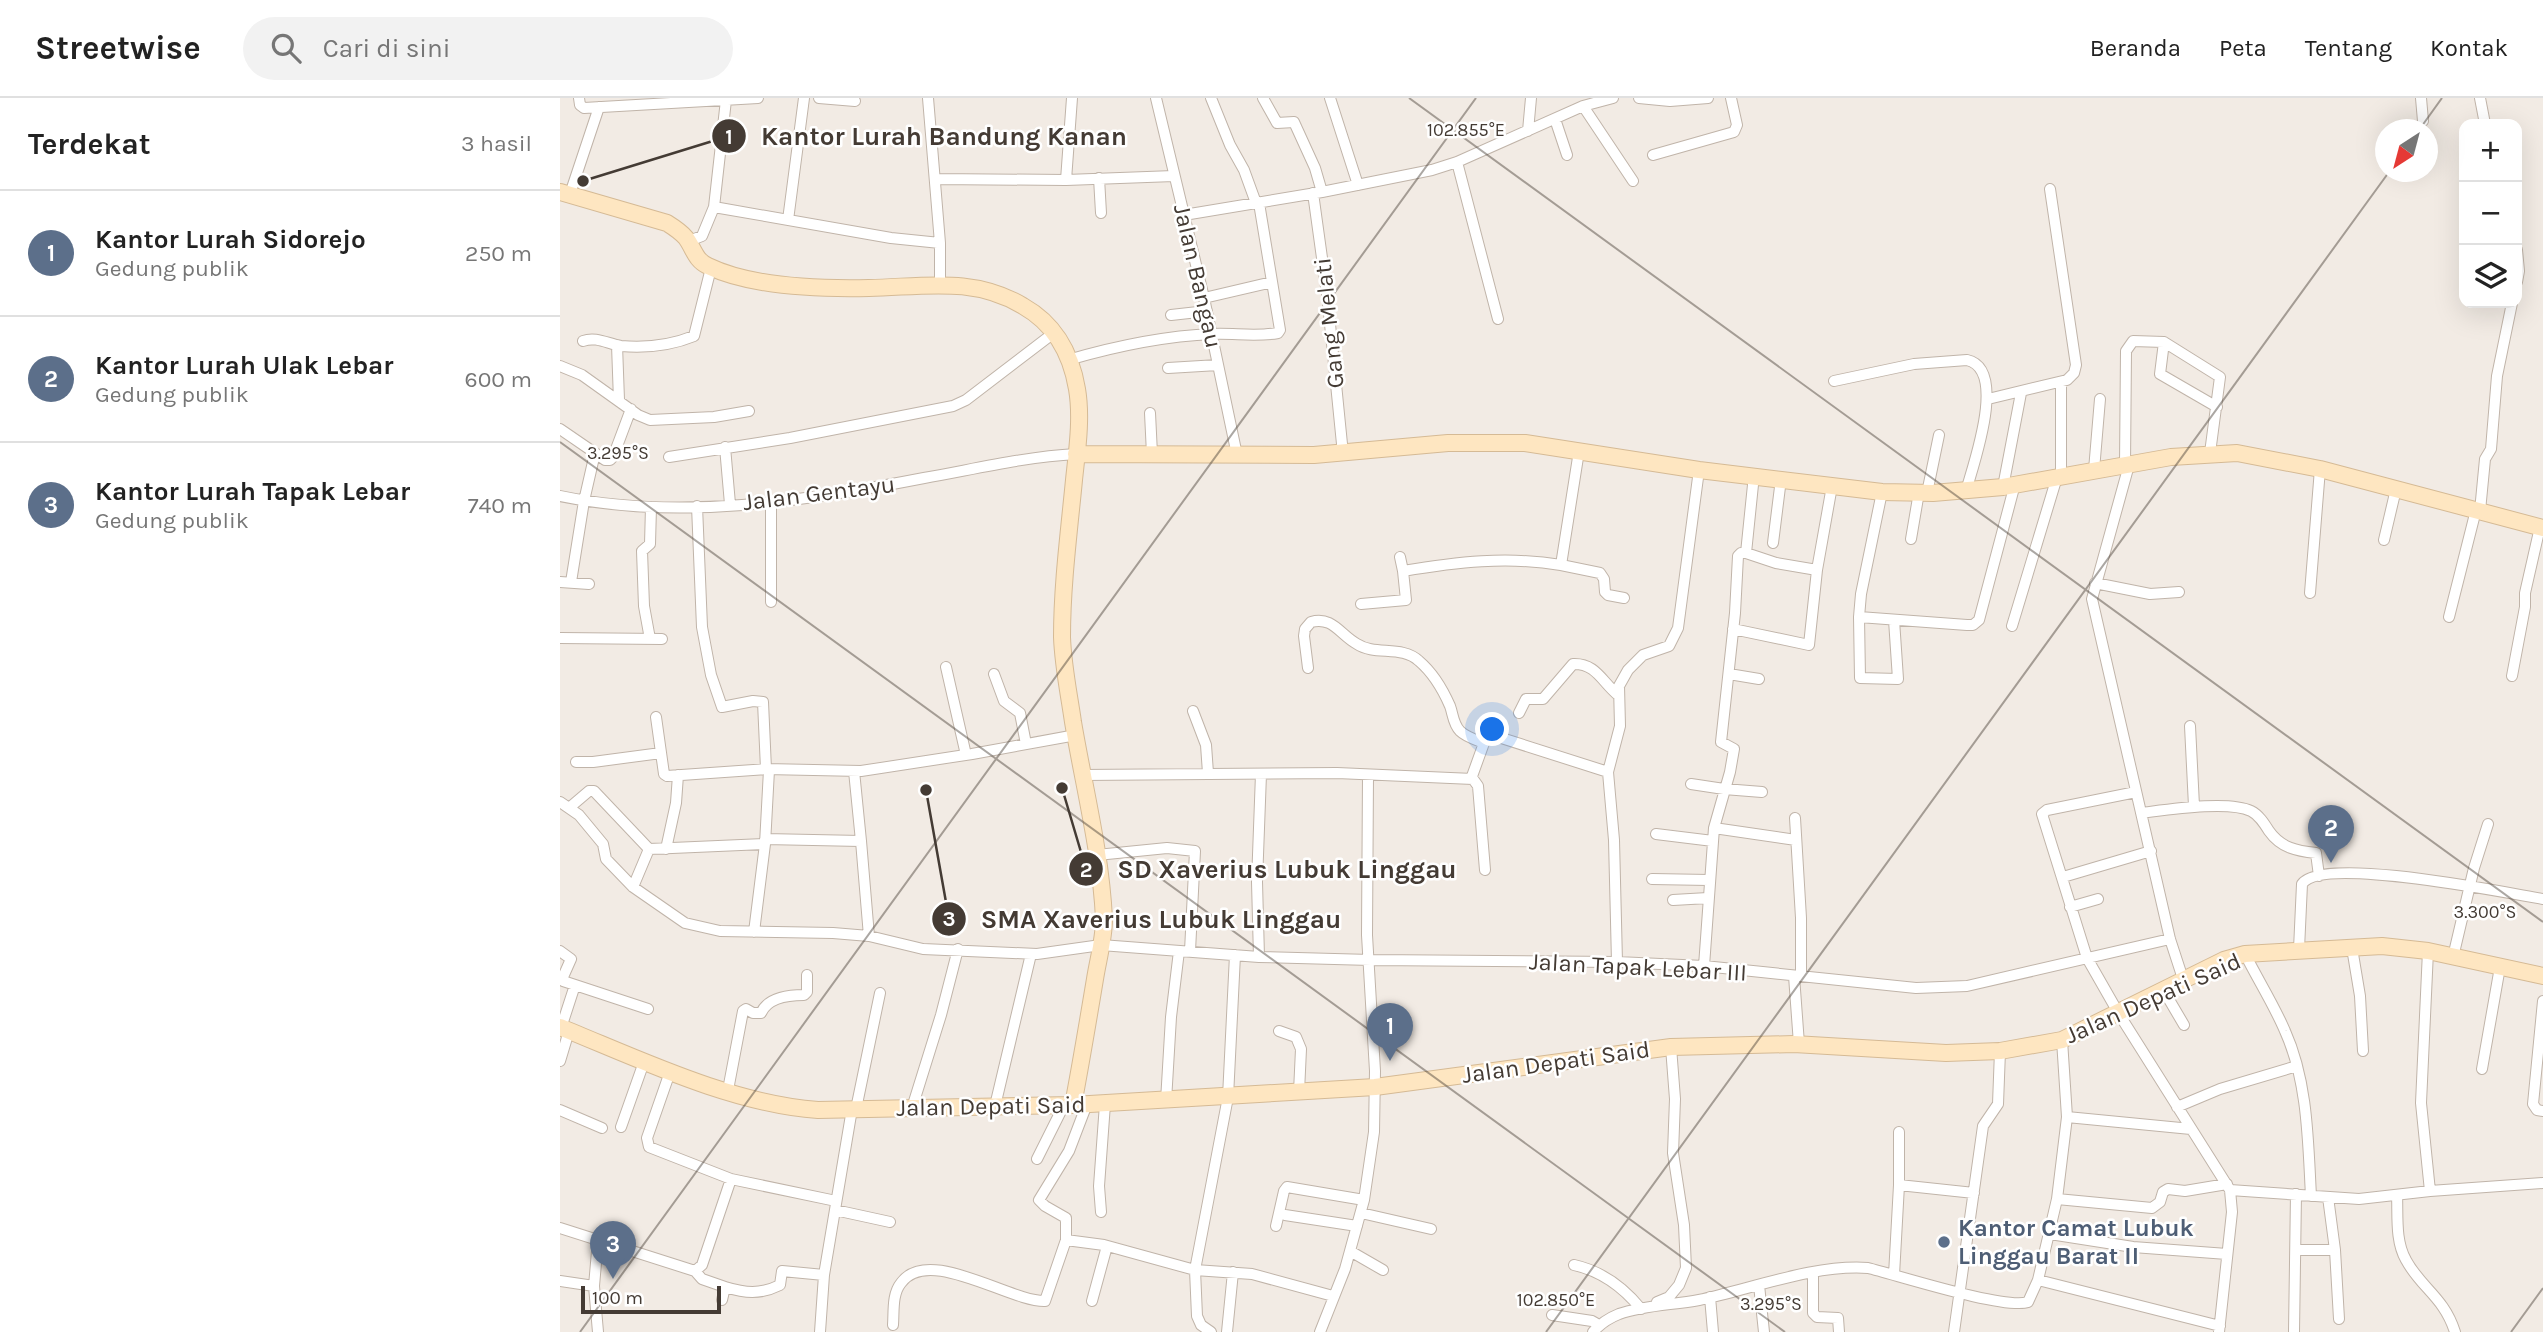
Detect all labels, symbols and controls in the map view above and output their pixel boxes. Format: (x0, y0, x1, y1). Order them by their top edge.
search box (243, 17, 733, 80)
text: Streetwise (35, 29, 201, 67)
icon: search (267, 29, 305, 67)
text: Cari di sini (323, 33, 451, 64)
text: Beranda (2090, 34, 2181, 62)
text: Peta (2219, 34, 2267, 62)
text: Tentang (2305, 34, 2392, 62)
text: Kontak (2430, 34, 2508, 62)
callout: Kantor Lurah Bandung Kanan (712, 113, 1140, 160)
text: 102.855°E (1427, 119, 1505, 141)
north arrow (2375, 119, 2438, 182)
map controls (2459, 119, 2522, 308)
button: + (2459, 119, 2522, 182)
text: Kantor Lurah Bandung Kanan (761, 121, 1127, 152)
text: 1 (725, 125, 733, 149)
text: Terdekat (28, 126, 151, 162)
text: 3 hasil (461, 130, 532, 157)
button: − (2459, 182, 2522, 245)
street label: Jalan Bangau (1168, 201, 1228, 351)
text: Kantor Lurah Sidorejo (95, 224, 366, 255)
text: 1 (47, 240, 55, 267)
text: 250 m (465, 240, 532, 267)
button: layers (2459, 245, 2522, 308)
text: Gedung publik (95, 255, 249, 282)
street label: Gang Melati (1308, 256, 1350, 390)
text: Kantor Lurah Ulak Lebar (95, 350, 394, 381)
text: 2 (44, 366, 58, 393)
text: 600 m (465, 366, 532, 393)
text: Gedung publik (95, 381, 249, 408)
text: 3.295°S (587, 442, 649, 464)
street label: Jalan Gentayu (741, 470, 897, 516)
text: Kantor Lurah Tapak Lebar (95, 476, 410, 507)
text: 3 (44, 492, 58, 519)
text: 740 m (468, 492, 532, 519)
text: Gedung publik (95, 507, 249, 534)
your location (1475, 712, 1509, 746)
pin: 2 (2308, 805, 2354, 863)
callout: SD Xaverius Lubuk Linggau (1068, 846, 1470, 893)
text: SD Xaverius Lubuk Linggau (1117, 854, 1457, 885)
text: 2 (1080, 858, 1092, 882)
callout: SMA Xaverius Lubuk Linggau (932, 896, 1355, 943)
text: 3.300°S (2454, 901, 2516, 923)
text: SMA Xaverius Lubuk Linggau (981, 904, 1341, 935)
text: 3 (942, 907, 956, 931)
street label: Jalan Tapak Lebar III (1528, 947, 1748, 987)
street label: Jalan Depati Said (2061, 947, 2245, 1049)
pin: 1 (1367, 1003, 1413, 1061)
street label: Jalan Depati Said (1460, 1035, 1652, 1089)
street label: Jalan Depati Said (896, 1090, 1086, 1122)
place label: Kantor Camat Lubuk Linggau Barat II (1958, 1214, 2194, 1270)
pin: 3 (590, 1221, 636, 1279)
marker: Kantor Camat Lubuk Linggau Barat II (1936, 1234, 1952, 1250)
scale bar (581, 1283, 721, 1315)
text: 100 m (592, 1287, 643, 1309)
text: 102.850°E (1517, 1289, 1595, 1311)
text: 3.295°S (1740, 1293, 1802, 1315)

